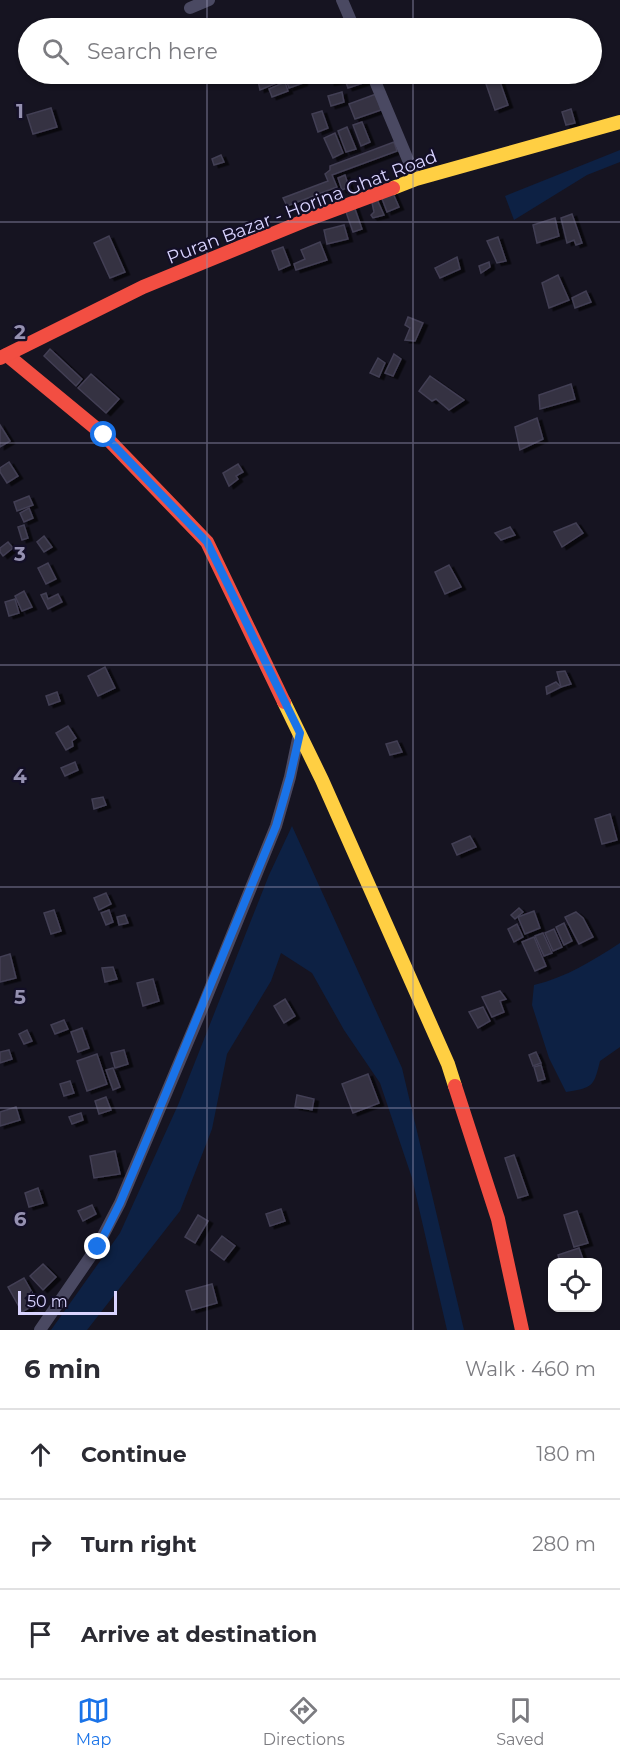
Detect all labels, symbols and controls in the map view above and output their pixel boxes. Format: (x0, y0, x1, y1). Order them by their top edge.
search box (18, 18, 602, 84)
icon: search (39, 35, 72, 68)
text: Search here (87, 38, 218, 65)
text: 1 (16, 99, 24, 123)
street label: Puran Bazar - Horina Ghat Road (164, 145, 440, 269)
text: 2 (14, 320, 26, 344)
route start (90, 421, 116, 447)
text: 3 (13, 542, 26, 566)
text: 4 (13, 764, 27, 788)
text: 5 (14, 985, 26, 1009)
text: 6 (14, 1207, 27, 1231)
route end (84, 1233, 110, 1259)
map controls (548, 1258, 602, 1312)
button: locate (548, 1258, 602, 1312)
scale bar (18, 1288, 117, 1316)
text: 50 m (27, 1292, 68, 1311)
text: 6 min (24, 1353, 101, 1385)
text: Walk · 460 m (465, 1357, 596, 1381)
icon: ahead (24, 1438, 57, 1471)
text: Continue (81, 1441, 187, 1468)
text: 180 m (536, 1442, 596, 1466)
icon: right (24, 1528, 57, 1561)
text: Turn right (81, 1531, 196, 1558)
text: 280 m (532, 1532, 596, 1556)
icon: arrive (24, 1618, 57, 1651)
text: Arrive at destination (81, 1621, 317, 1648)
tab: Map (76, 1694, 111, 1749)
tab: Directions (263, 1694, 345, 1749)
tab: Saved (496, 1694, 544, 1749)

